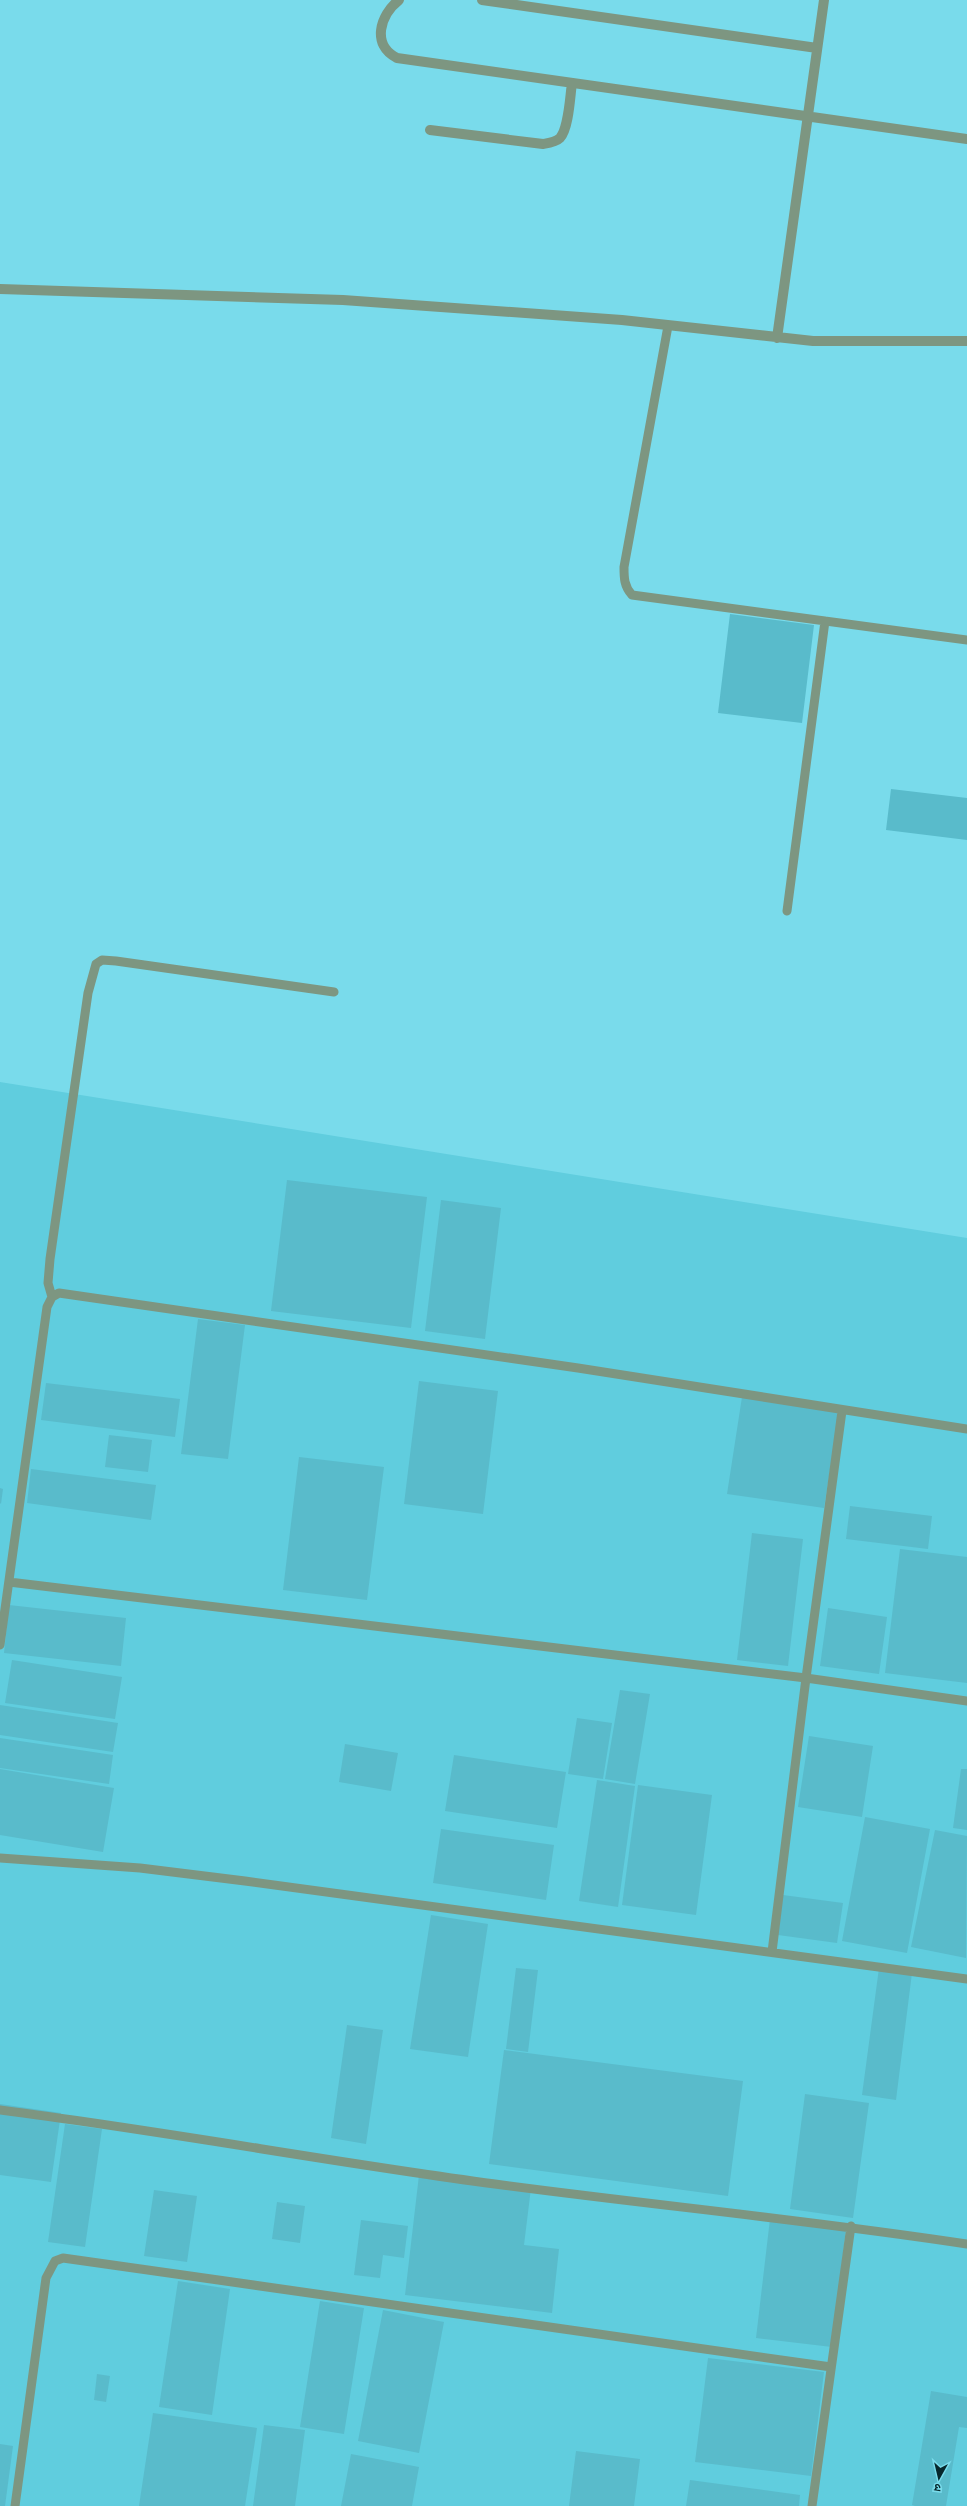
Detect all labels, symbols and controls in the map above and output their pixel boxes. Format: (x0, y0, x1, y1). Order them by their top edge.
north arrow (919, 2458, 959, 2498)
text: उ (933, 2480, 942, 2494)

